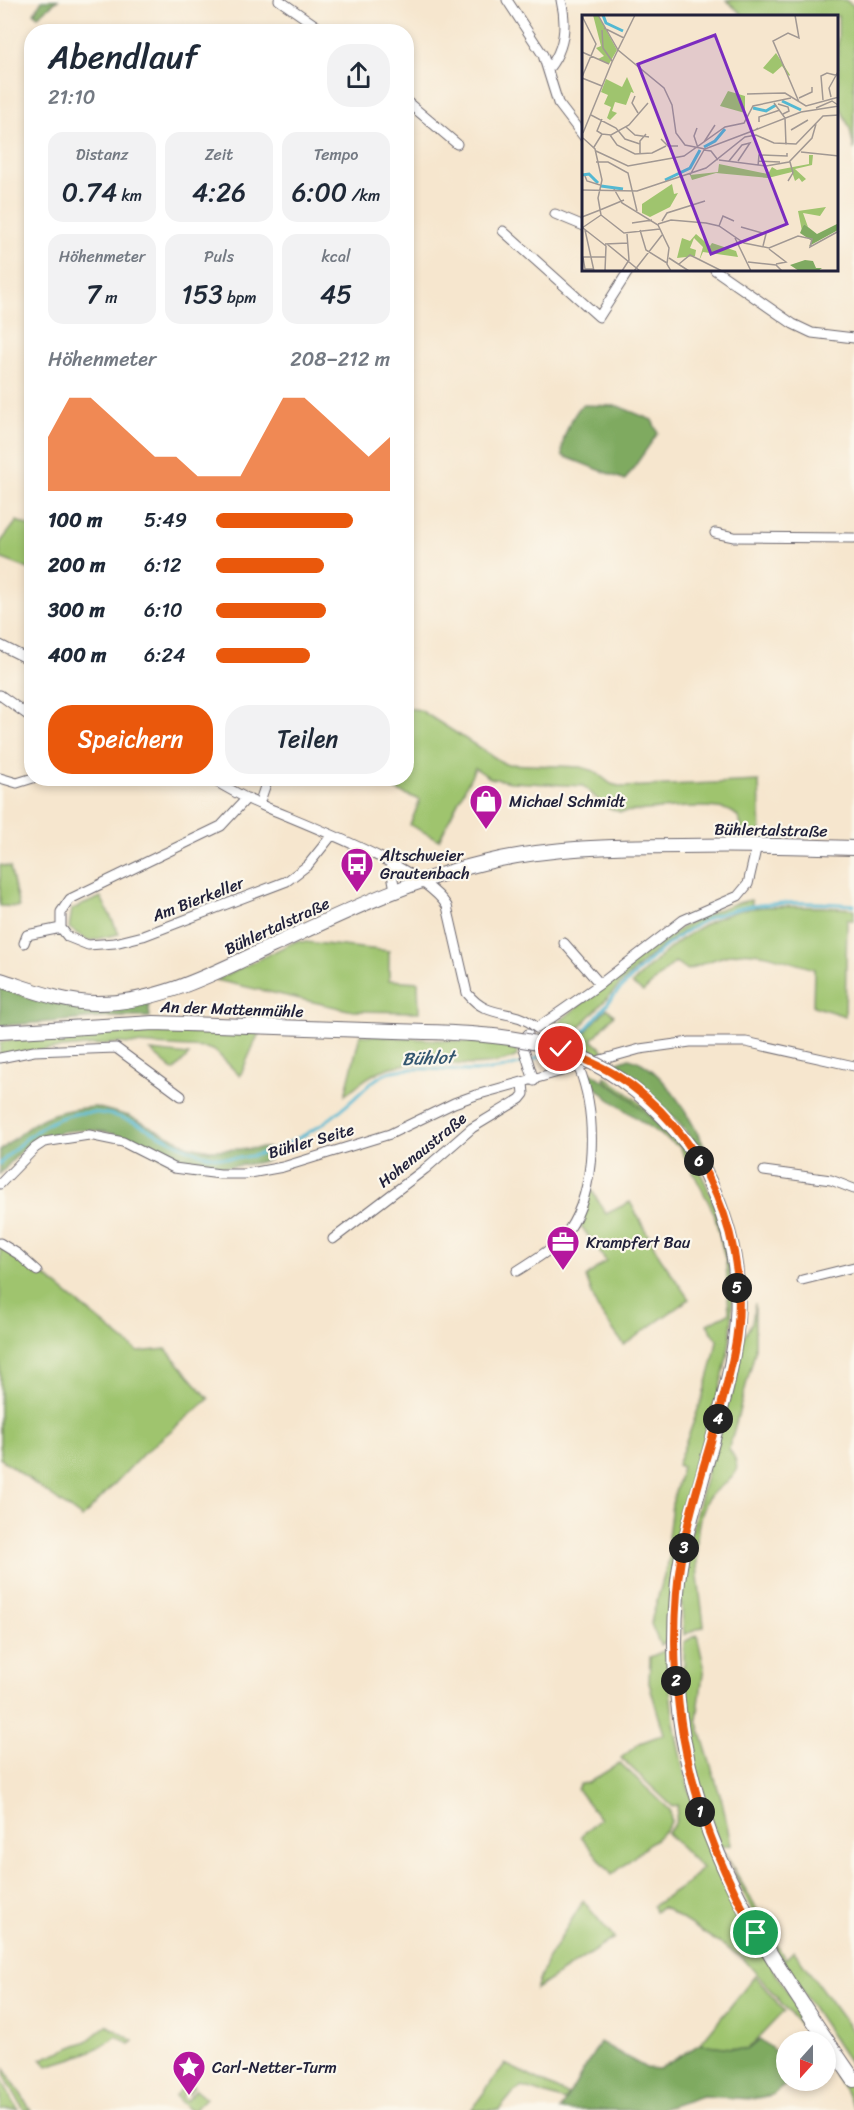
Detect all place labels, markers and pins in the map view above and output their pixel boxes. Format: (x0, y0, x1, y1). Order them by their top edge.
shop icon: Michael Schmidt (468, 783, 504, 830)
place label: Michael Schmidt (509, 787, 626, 816)
place label: Altschweier Grautenbach (379, 841, 470, 888)
bus stop icon: Altschweier Grautenbach (339, 846, 375, 893)
pin (535, 1023, 586, 1074)
pin: 6 (684, 1146, 714, 1176)
office icon: Krampfert Bau (545, 1224, 581, 1271)
place label: Krampfert Bau (586, 1228, 691, 1257)
pin: 5 (722, 1273, 752, 1303)
pin: 4 (703, 1404, 733, 1434)
pin: 3 (669, 1533, 699, 1563)
pin: 2 (661, 1666, 691, 1696)
pin: 1 (685, 1797, 715, 1827)
pin (730, 1907, 781, 1958)
place icon: Carl-Netter-Turm (171, 2049, 207, 2096)
place label: Carl-Netter-Turm (212, 2053, 337, 2082)

